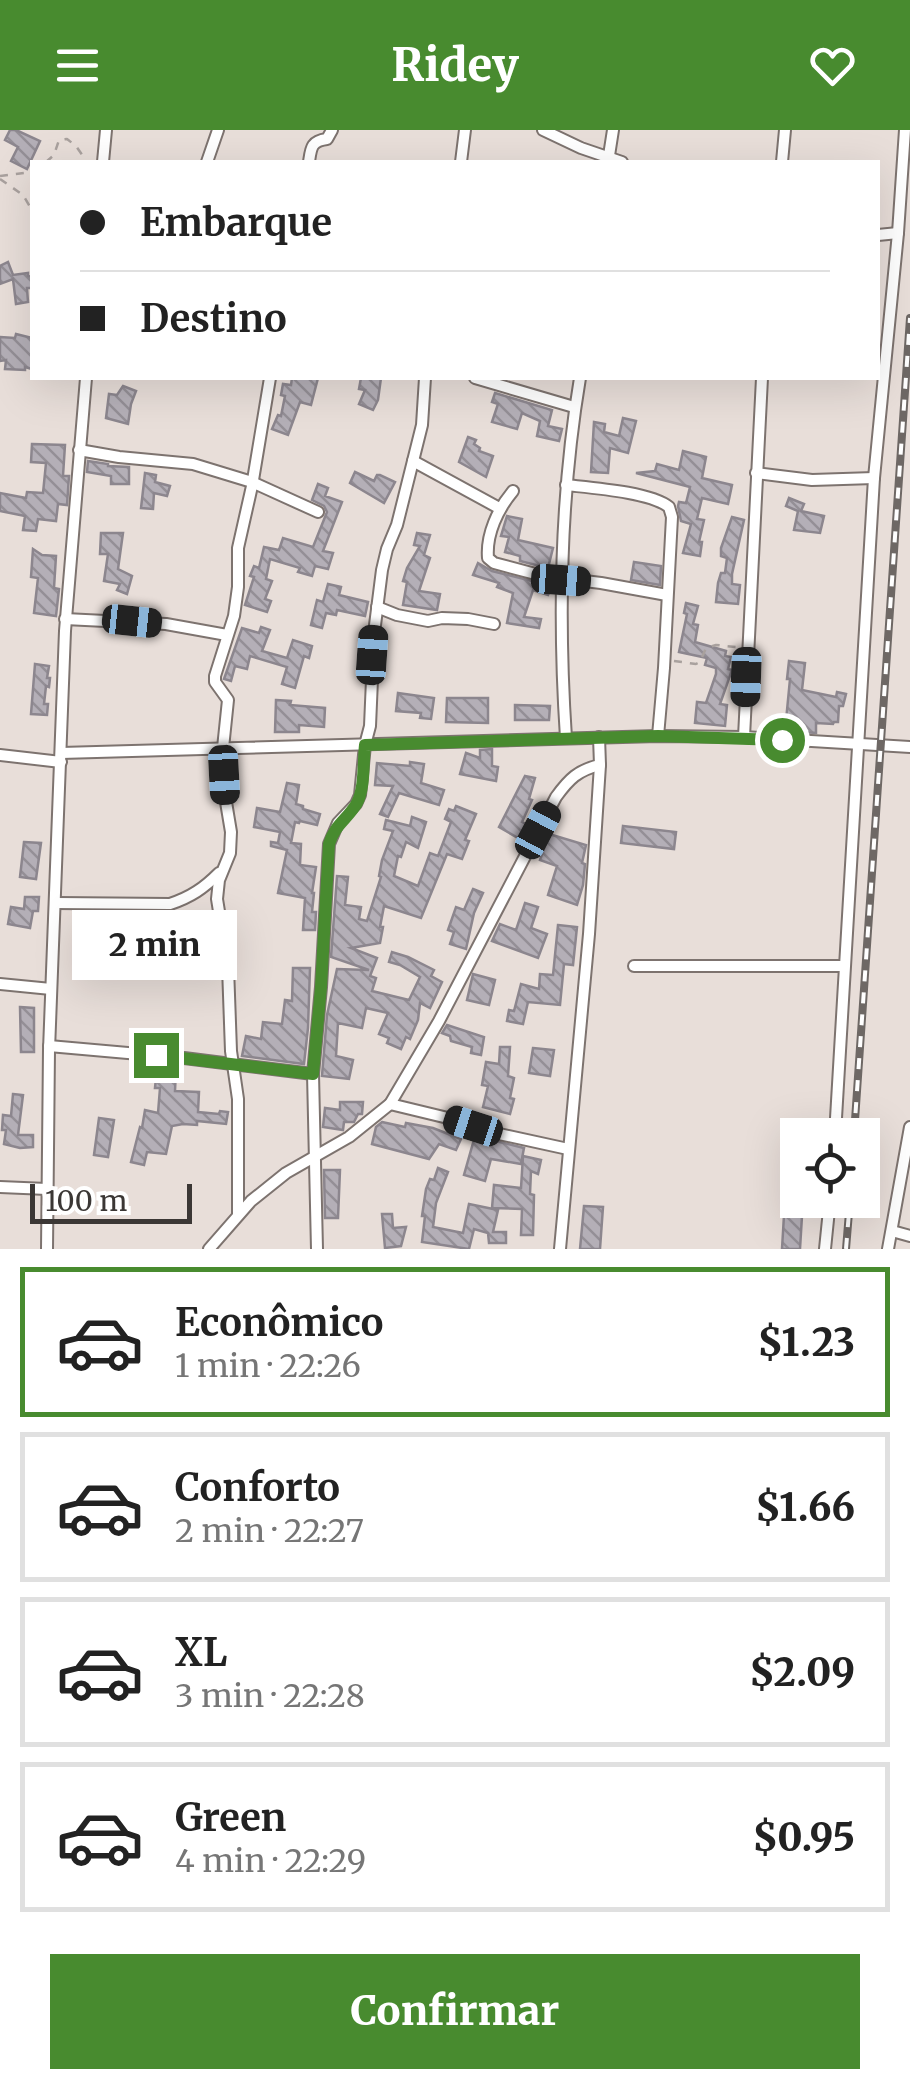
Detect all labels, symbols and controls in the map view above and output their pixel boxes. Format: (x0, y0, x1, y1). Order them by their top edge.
text: Ridey (391, 37, 519, 93)
icon: menu (50, 38, 105, 93)
icon: heart (805, 38, 860, 93)
text: Embarque (140, 199, 332, 246)
text: Destino (140, 295, 287, 342)
car (530, 563, 592, 597)
car (101, 603, 163, 639)
car (355, 624, 389, 686)
car (730, 646, 762, 708)
route start (760, 718, 805, 763)
car (207, 744, 241, 806)
car (511, 796, 565, 864)
callout: 2 min (74, 910, 238, 980)
text: 2 min (109, 925, 200, 965)
route end (134, 1033, 179, 1078)
car (440, 1102, 506, 1150)
map controls (780, 1118, 880, 1218)
button: locate (780, 1118, 880, 1218)
scale bar (30, 1179, 192, 1224)
text: 100 m (45, 1183, 127, 1219)
icon: car (55, 1297, 145, 1387)
text: Econômico (175, 1299, 383, 1346)
text: $1.23 (758, 1319, 855, 1366)
text: 1 min · 22:26 (175, 1346, 361, 1386)
icon: car (55, 1462, 145, 1552)
text: Conforto (175, 1464, 340, 1511)
text: $1.66 (755, 1484, 855, 1531)
text: 2 min · 22:27 (175, 1511, 364, 1551)
icon: car (55, 1627, 145, 1717)
text: XL (175, 1629, 227, 1676)
text: $2.09 (749, 1649, 855, 1696)
text: 3 min · 22:28 (175, 1676, 365, 1716)
icon: car (55, 1792, 145, 1882)
text: Green (175, 1794, 286, 1841)
text: $0.95 (752, 1814, 855, 1861)
text: 4 min · 22:29 (175, 1841, 366, 1881)
button: Confirmar (50, 1954, 860, 2069)

